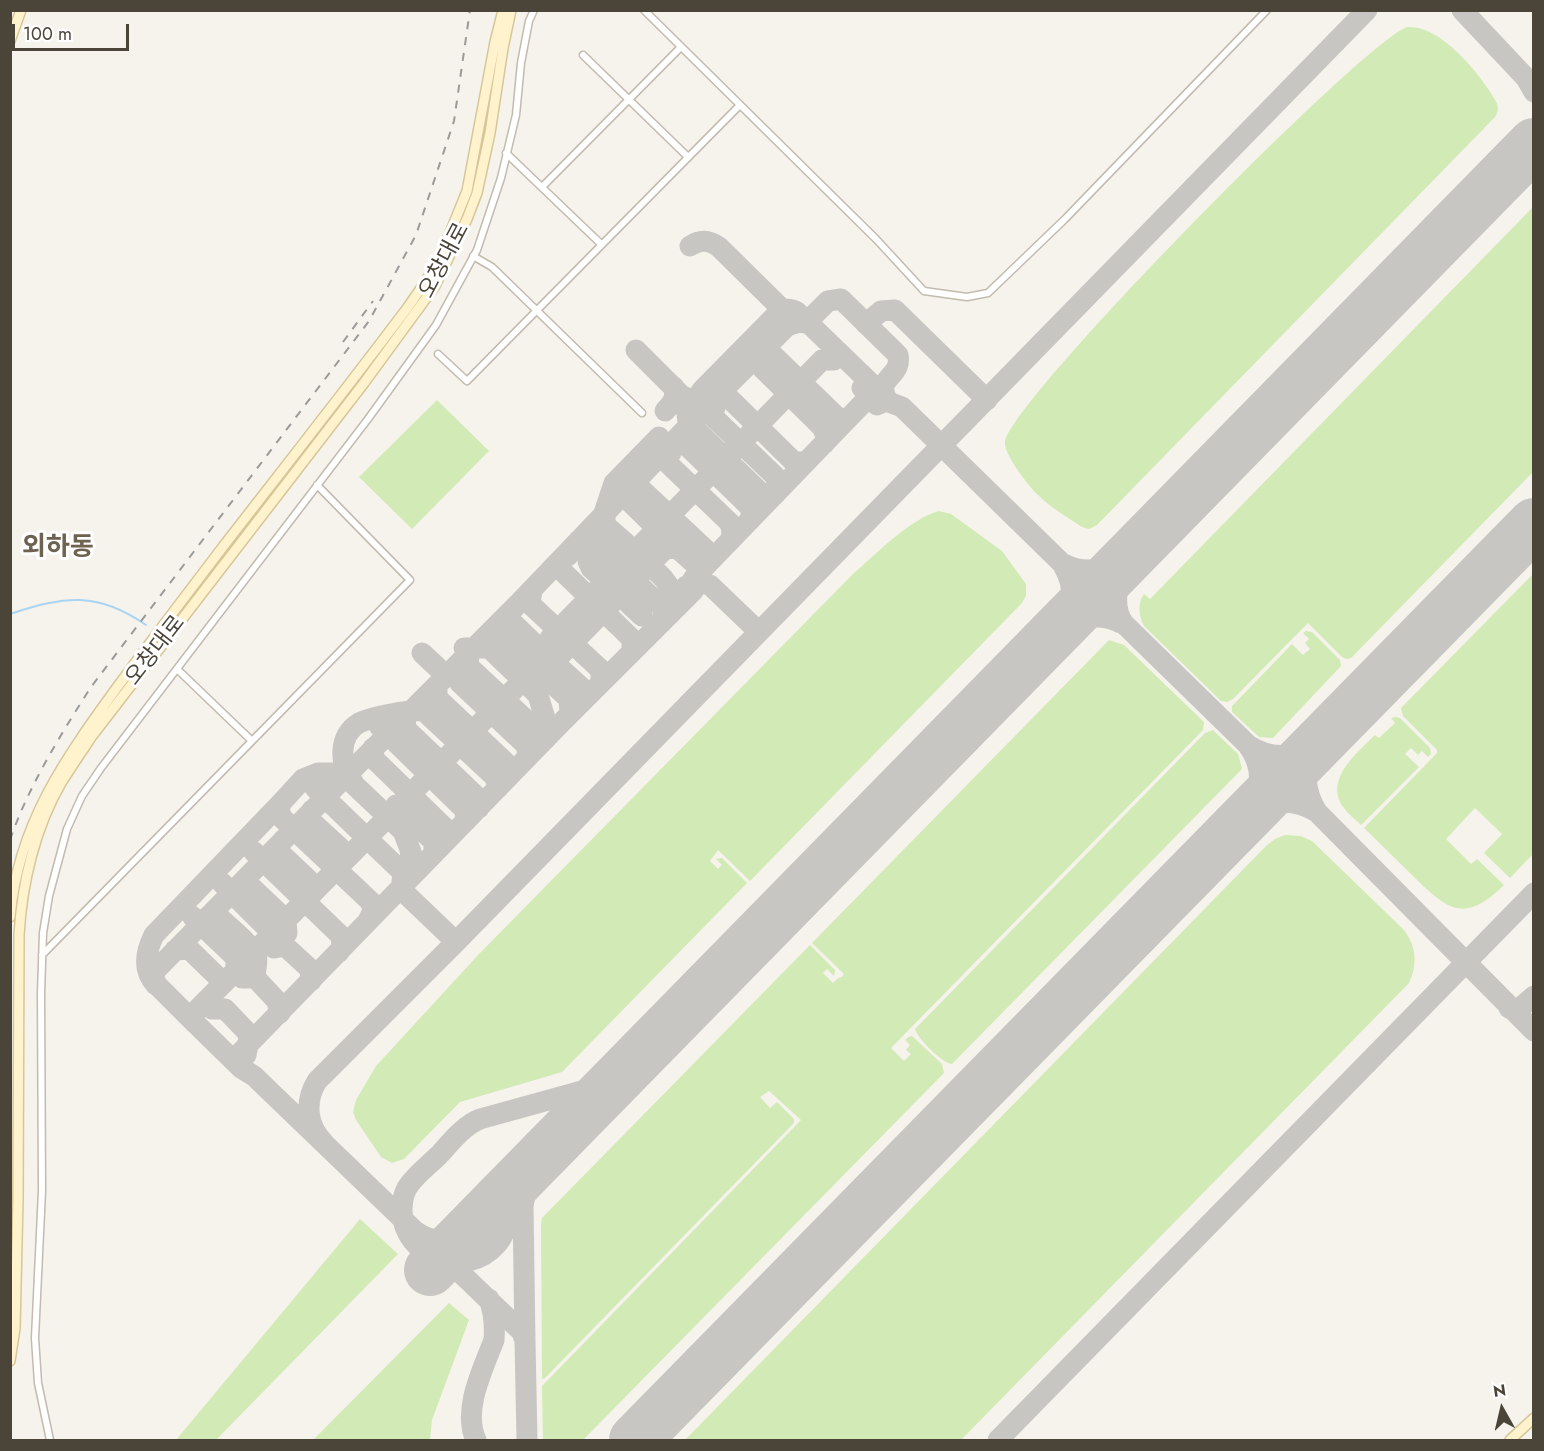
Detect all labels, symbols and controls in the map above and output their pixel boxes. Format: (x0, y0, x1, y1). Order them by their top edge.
scale bar (15, 12, 132, 50)
text: 100 m (23, 21, 72, 47)
street label: 오창대로 (414, 219, 476, 303)
district label: 외하동 (22, 533, 94, 565)
street label: 오창대로 (121, 611, 191, 691)
text: N (1492, 1378, 1507, 1403)
north arrow (1472, 1379, 1532, 1439)

